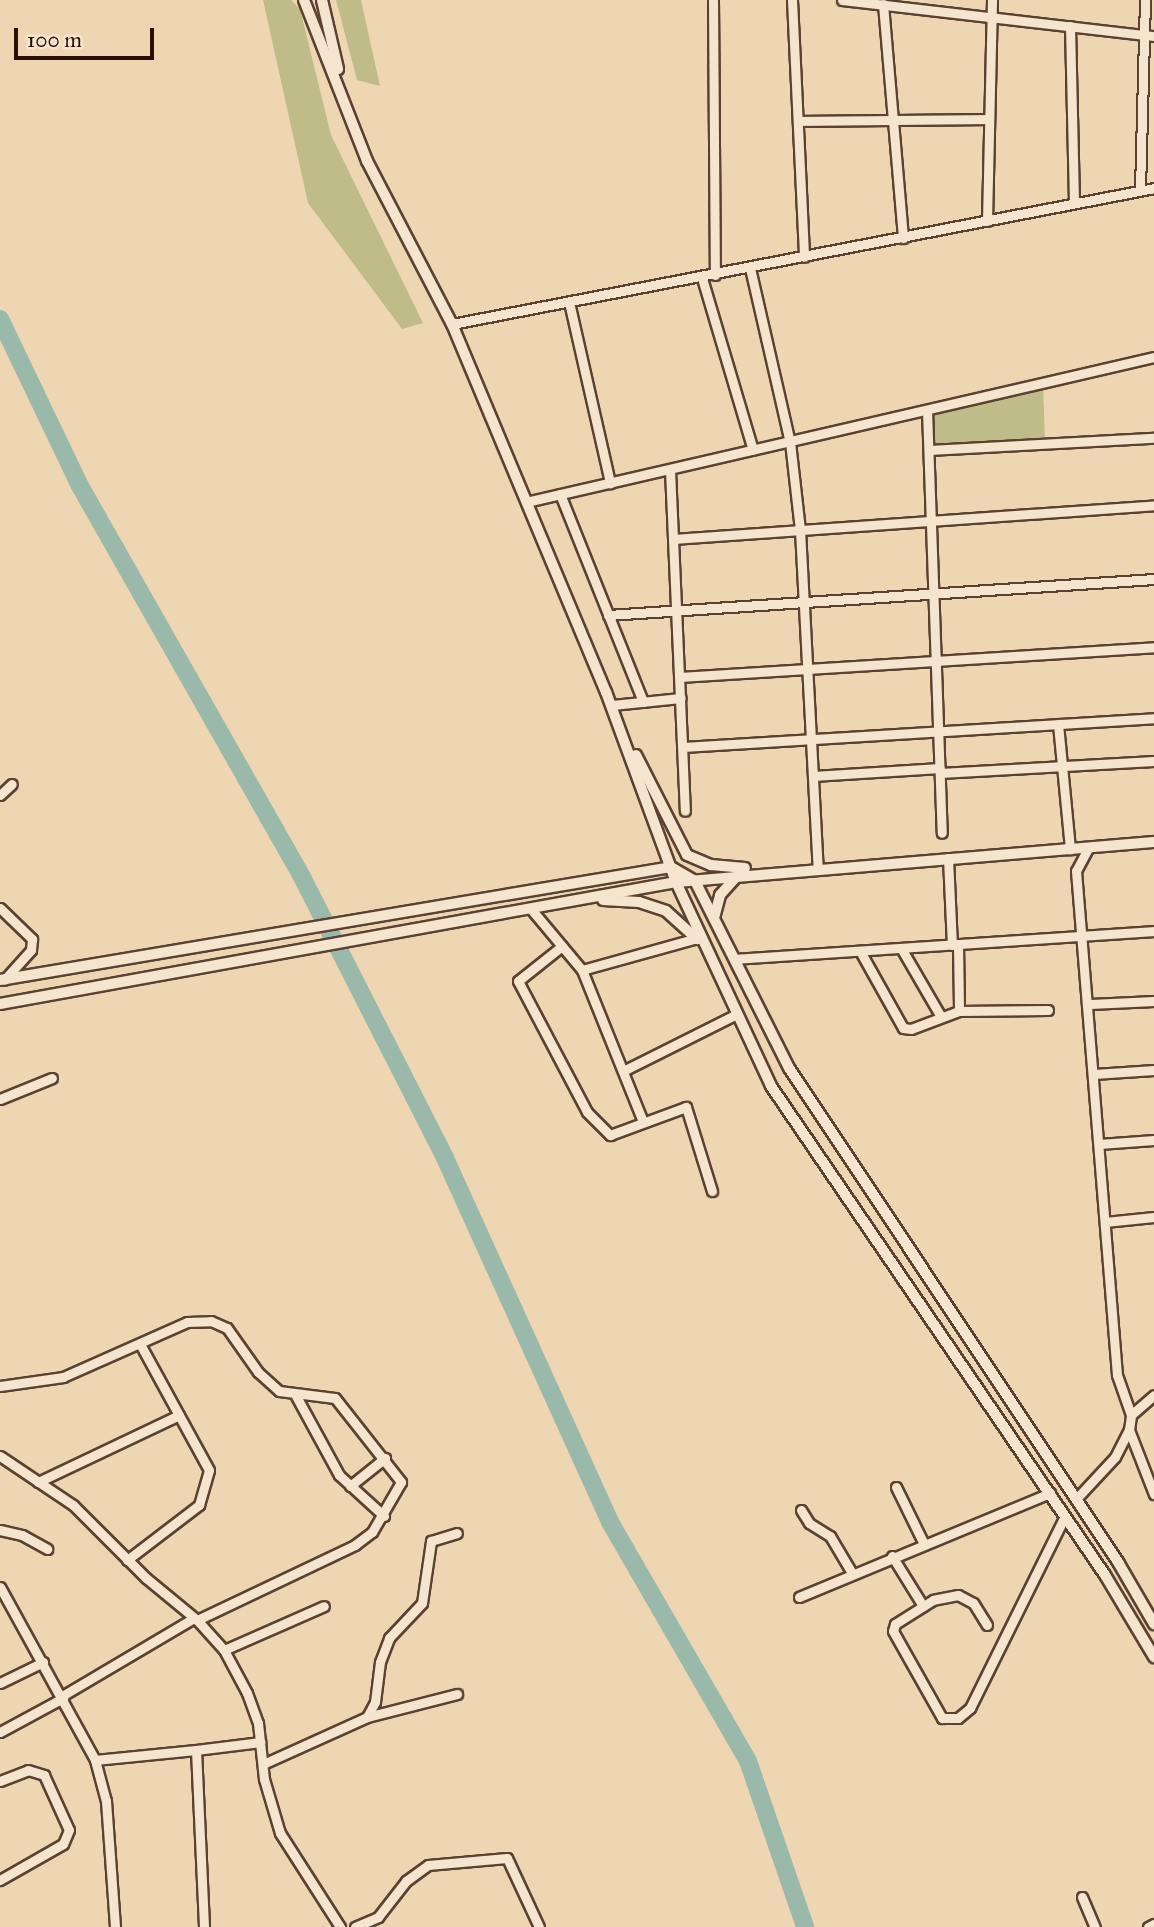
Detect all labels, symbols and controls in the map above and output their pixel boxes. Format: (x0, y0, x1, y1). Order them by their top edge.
scale bar (18, 14, 158, 58)
text: 100 m (27, 27, 82, 53)

